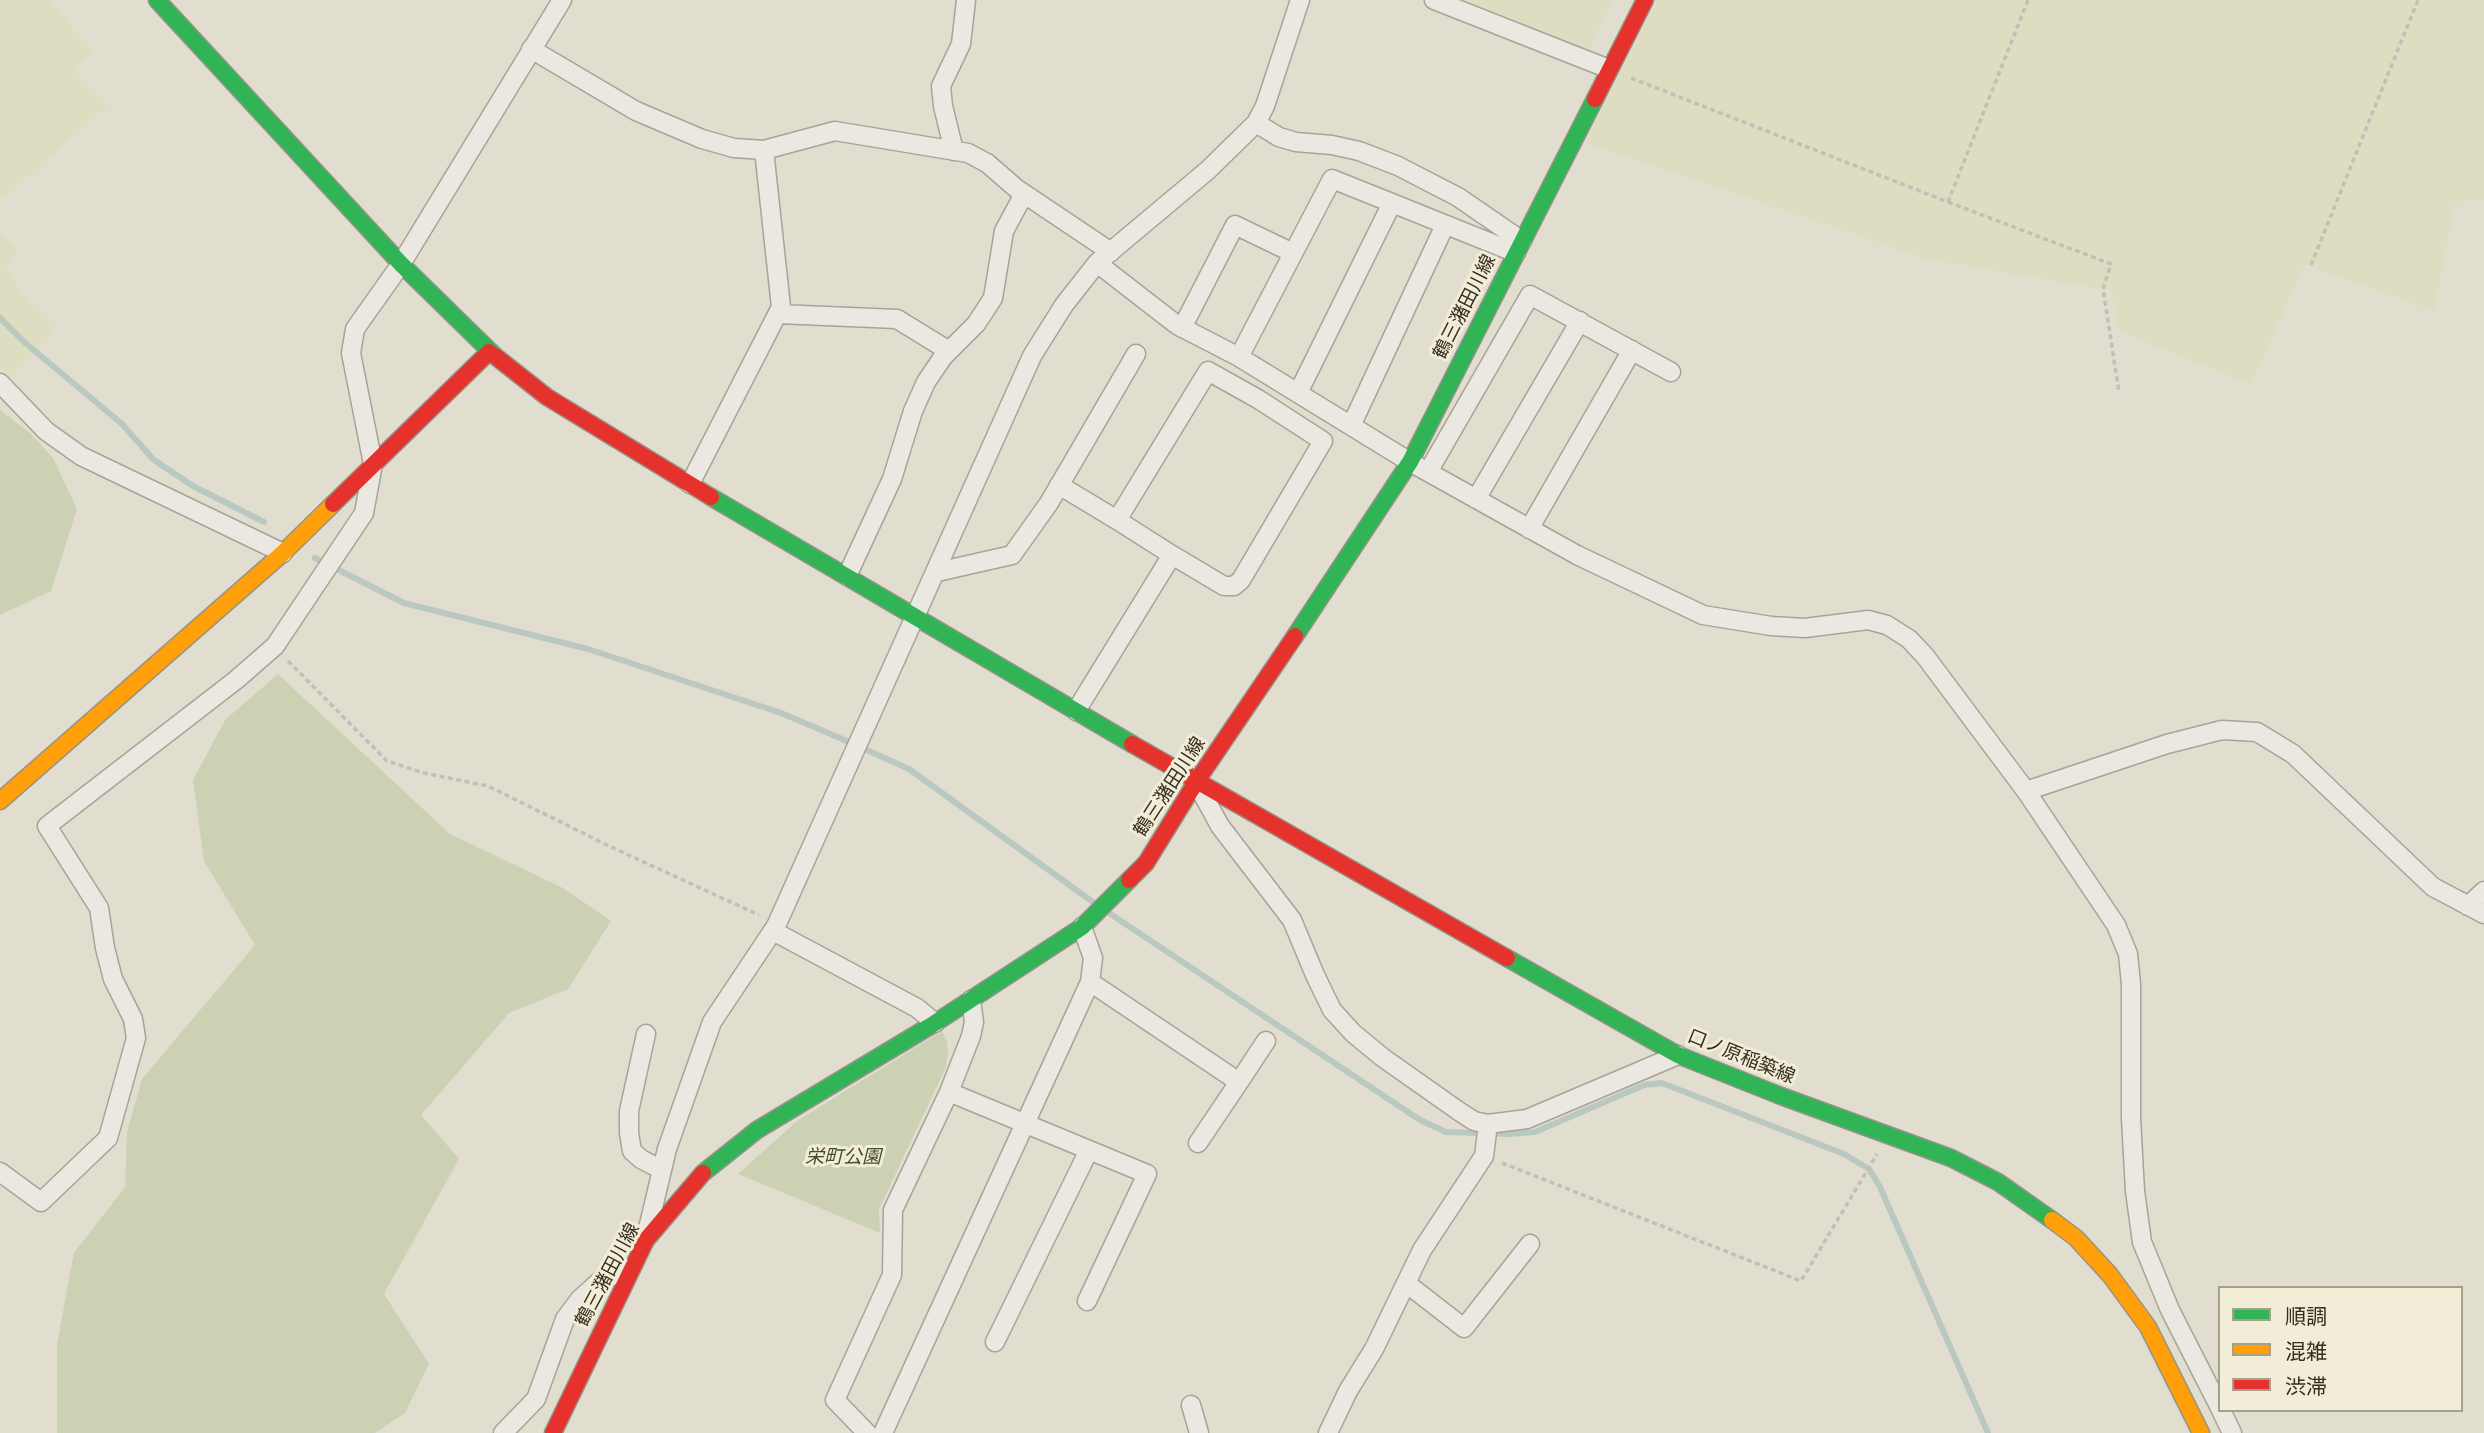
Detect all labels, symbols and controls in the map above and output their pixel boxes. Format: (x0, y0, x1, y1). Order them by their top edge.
street label: 鶴三潴田川線 (1429, 251, 1501, 363)
street label: 鶴三潴田川線 (1129, 733, 1211, 841)
street label: 口ノ原稲築線 (1684, 1025, 1798, 1089)
park label: 栄町公園 (805, 1147, 881, 1169)
street label: 鶴三潴田川線 (571, 1219, 645, 1331)
legend (2218, 1286, 2463, 1412)
text: 順調 (2285, 1303, 2327, 1330)
text: 混雑 (2285, 1338, 2327, 1365)
text: 渋滞 (2285, 1373, 2327, 1400)

